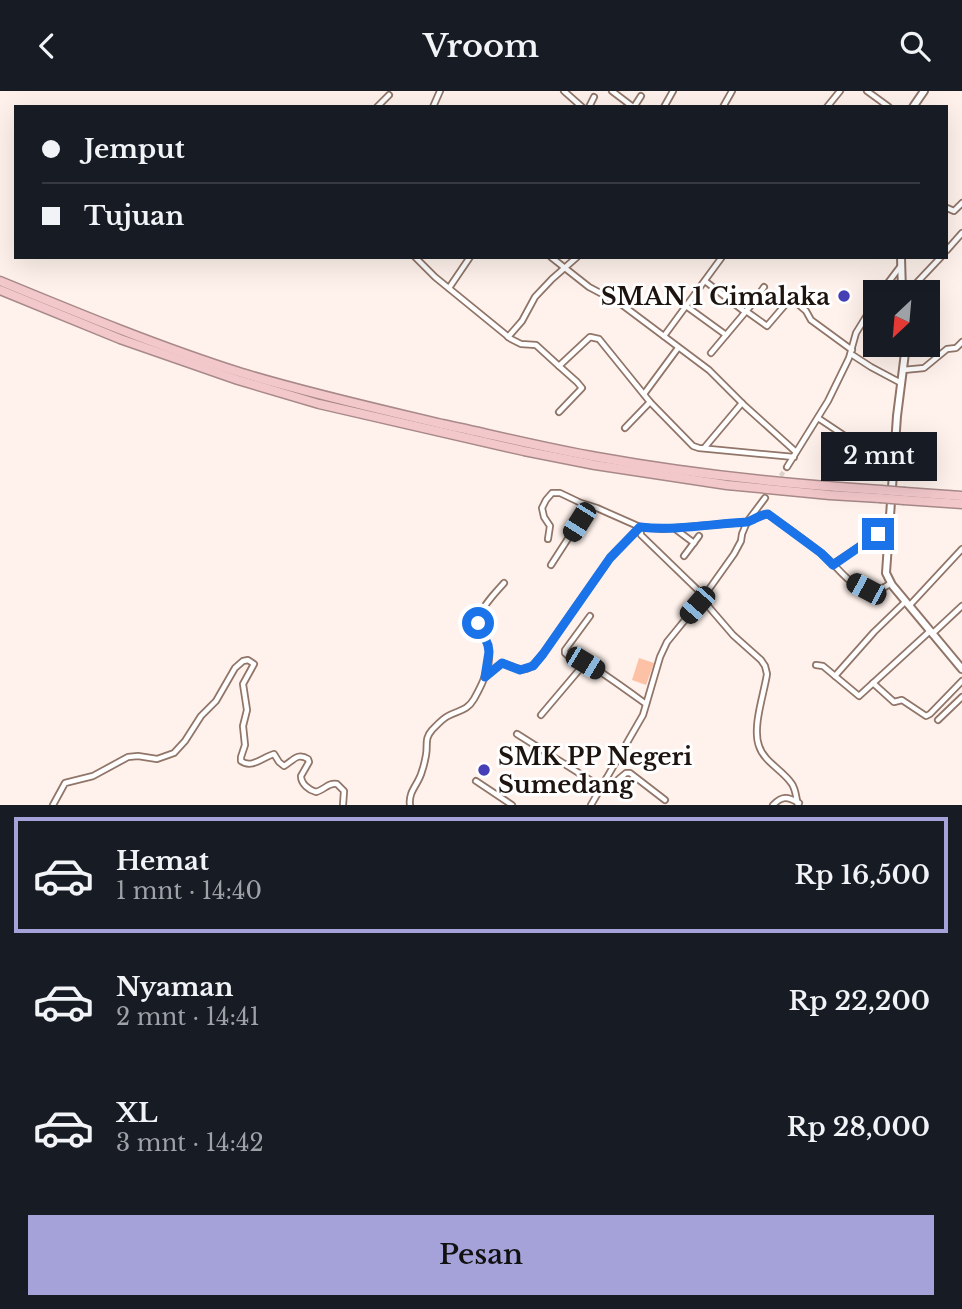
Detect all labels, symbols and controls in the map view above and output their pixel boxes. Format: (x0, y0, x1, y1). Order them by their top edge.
text: Vroom (423, 26, 539, 66)
icon: back (28, 27, 66, 65)
icon: search (896, 27, 934, 65)
text: Jemput (84, 133, 185, 165)
text: Tujuan (84, 200, 184, 232)
north arrow (863, 280, 940, 357)
map controls (863, 280, 940, 357)
place label: SMAN 1 Cimalaka (601, 282, 830, 311)
marker: SMAN 1 Cimalaka (836, 288, 852, 304)
callout: 2 mnt (820, 433, 936, 481)
text: 2 mnt (843, 442, 915, 470)
car (559, 499, 600, 545)
route end (862, 518, 894, 550)
car (843, 570, 890, 608)
car (676, 582, 719, 628)
route start (462, 607, 494, 639)
car (562, 643, 609, 683)
place label: SMK PP Negeri Sumedang (498, 742, 692, 799)
marker: SMK PP Negeri Sumedang (476, 762, 492, 778)
icon: car (32, 844, 95, 907)
text: Hemat (116, 845, 209, 877)
text: Rp 16,500 (795, 859, 930, 891)
text: 1 mnt · 14:40 (116, 877, 262, 905)
icon: car (32, 970, 95, 1033)
text: Nyaman (116, 971, 233, 1003)
text: Rp 22,200 (789, 985, 930, 1017)
text: 2 mnt · 14:41 (116, 1003, 260, 1031)
icon: car (32, 1096, 95, 1159)
text: XL (116, 1097, 158, 1129)
text: Rp 28,000 (787, 1111, 930, 1143)
text: 3 mnt · 14:42 (116, 1129, 264, 1157)
button: Pesan (28, 1215, 934, 1295)

